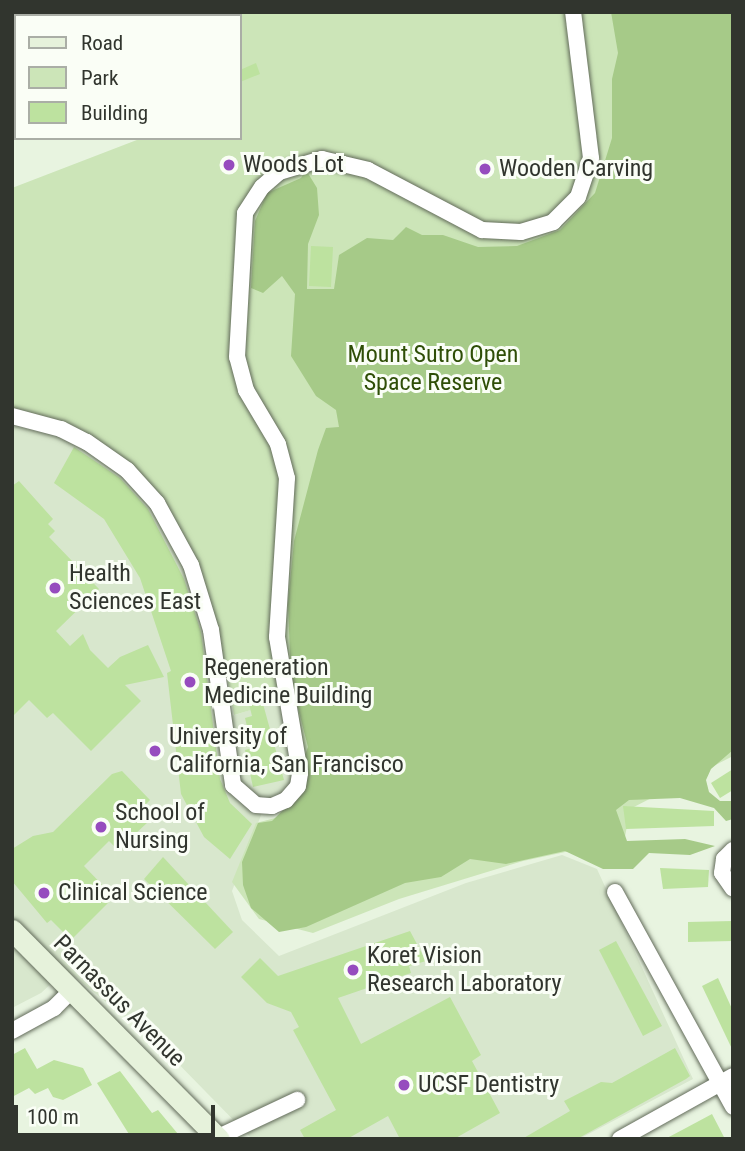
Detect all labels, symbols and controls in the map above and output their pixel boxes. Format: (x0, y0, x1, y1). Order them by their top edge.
legend (14, 14, 242, 140)
text: Road (81, 31, 123, 55)
text: Park (81, 66, 118, 90)
text: Building (81, 101, 148, 125)
place label: Woods Lot (243, 151, 344, 179)
place label: Wooden Carving (499, 155, 653, 183)
marker: Woods Lot (221, 157, 237, 173)
marker: Wooden Carving (477, 161, 493, 177)
park label: Mount Sutro Open Space Reserve (348, 341, 518, 397)
place label: Health Sciences East (69, 560, 201, 616)
marker: Health Sciences East (47, 580, 63, 596)
place label: Regeneration Medicine Building (204, 654, 372, 710)
marker: Regeneration Medicine Building (182, 674, 198, 690)
place label: University of California, San Francisco (169, 723, 404, 779)
marker: University of California, San Francisco (147, 743, 163, 759)
place label: School of Nursing (115, 799, 205, 855)
marker: School of Nursing (93, 819, 109, 835)
place label: Clinical Science (58, 879, 208, 907)
marker: Clinical Science (36, 885, 52, 901)
street label: Parnassus Avenue (47, 929, 191, 1073)
place label: Koret Vision Research Laboratory (367, 942, 562, 998)
marker: Koret Vision Research Laboratory (345, 962, 361, 978)
place label: UCSF Dentistry (418, 1071, 559, 1099)
marker: UCSF Dentistry (396, 1077, 412, 1093)
scale bar (18, 1092, 219, 1136)
text: 100 m (27, 1105, 79, 1129)

